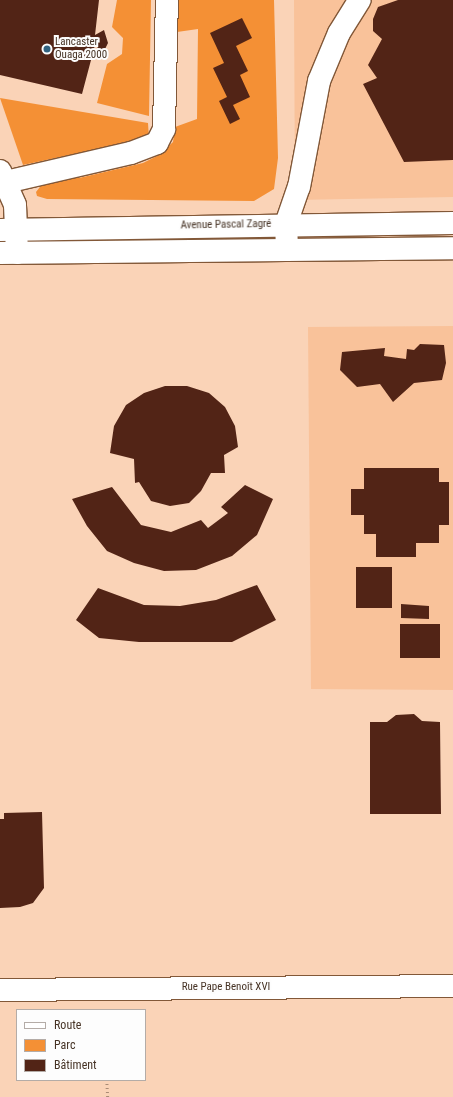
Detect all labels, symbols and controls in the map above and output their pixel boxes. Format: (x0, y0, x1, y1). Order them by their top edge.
place label: Lancaster Ouaga 2000 (55, 36, 107, 62)
marker: Lancaster Ouaga 2000 (42, 44, 52, 54)
street label: Avenue Pascal Zagré (181, 218, 271, 232)
street label: Rue Pape Benoît XVI (182, 980, 270, 994)
legend (16, 1009, 146, 1081)
text: Route (54, 1018, 81, 1032)
text: Parc (54, 1038, 75, 1052)
text: Bâtiment (54, 1058, 97, 1072)

